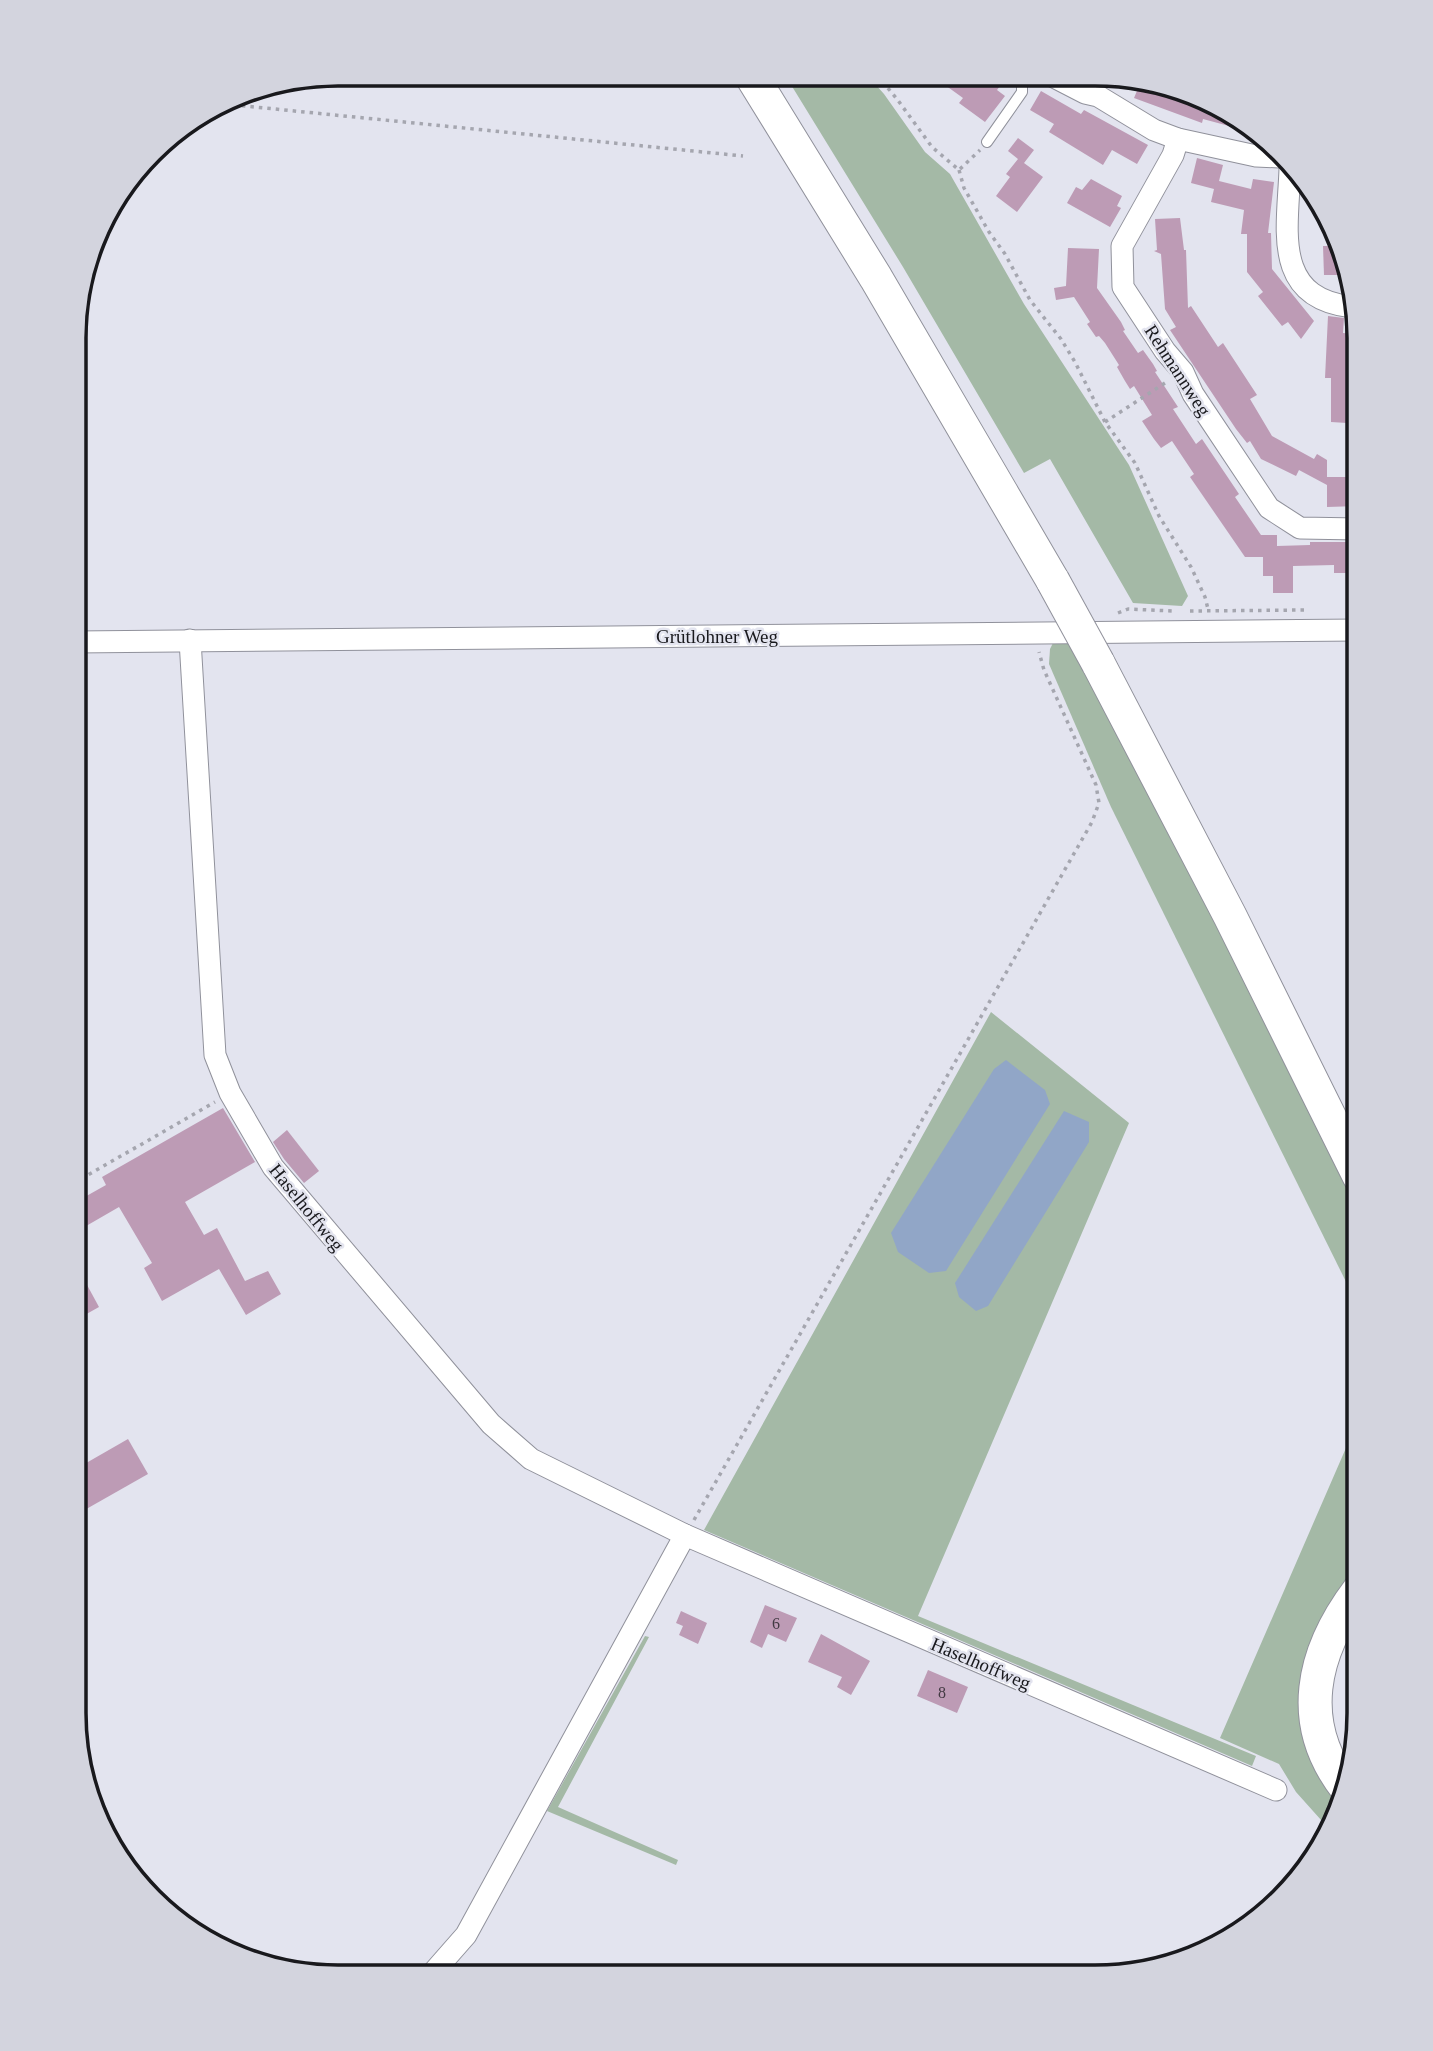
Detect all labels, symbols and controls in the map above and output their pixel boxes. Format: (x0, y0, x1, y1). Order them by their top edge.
street label: Rehmannweg (1140, 321, 1215, 420)
street label: Grütlohner Weg (656, 626, 779, 647)
street label: Haselhoffweg (265, 1159, 349, 1256)
house number: 6 (772, 1615, 780, 1632)
street label: Haselhoffweg (928, 1633, 1034, 1694)
house number: 8 (938, 1684, 946, 1701)

